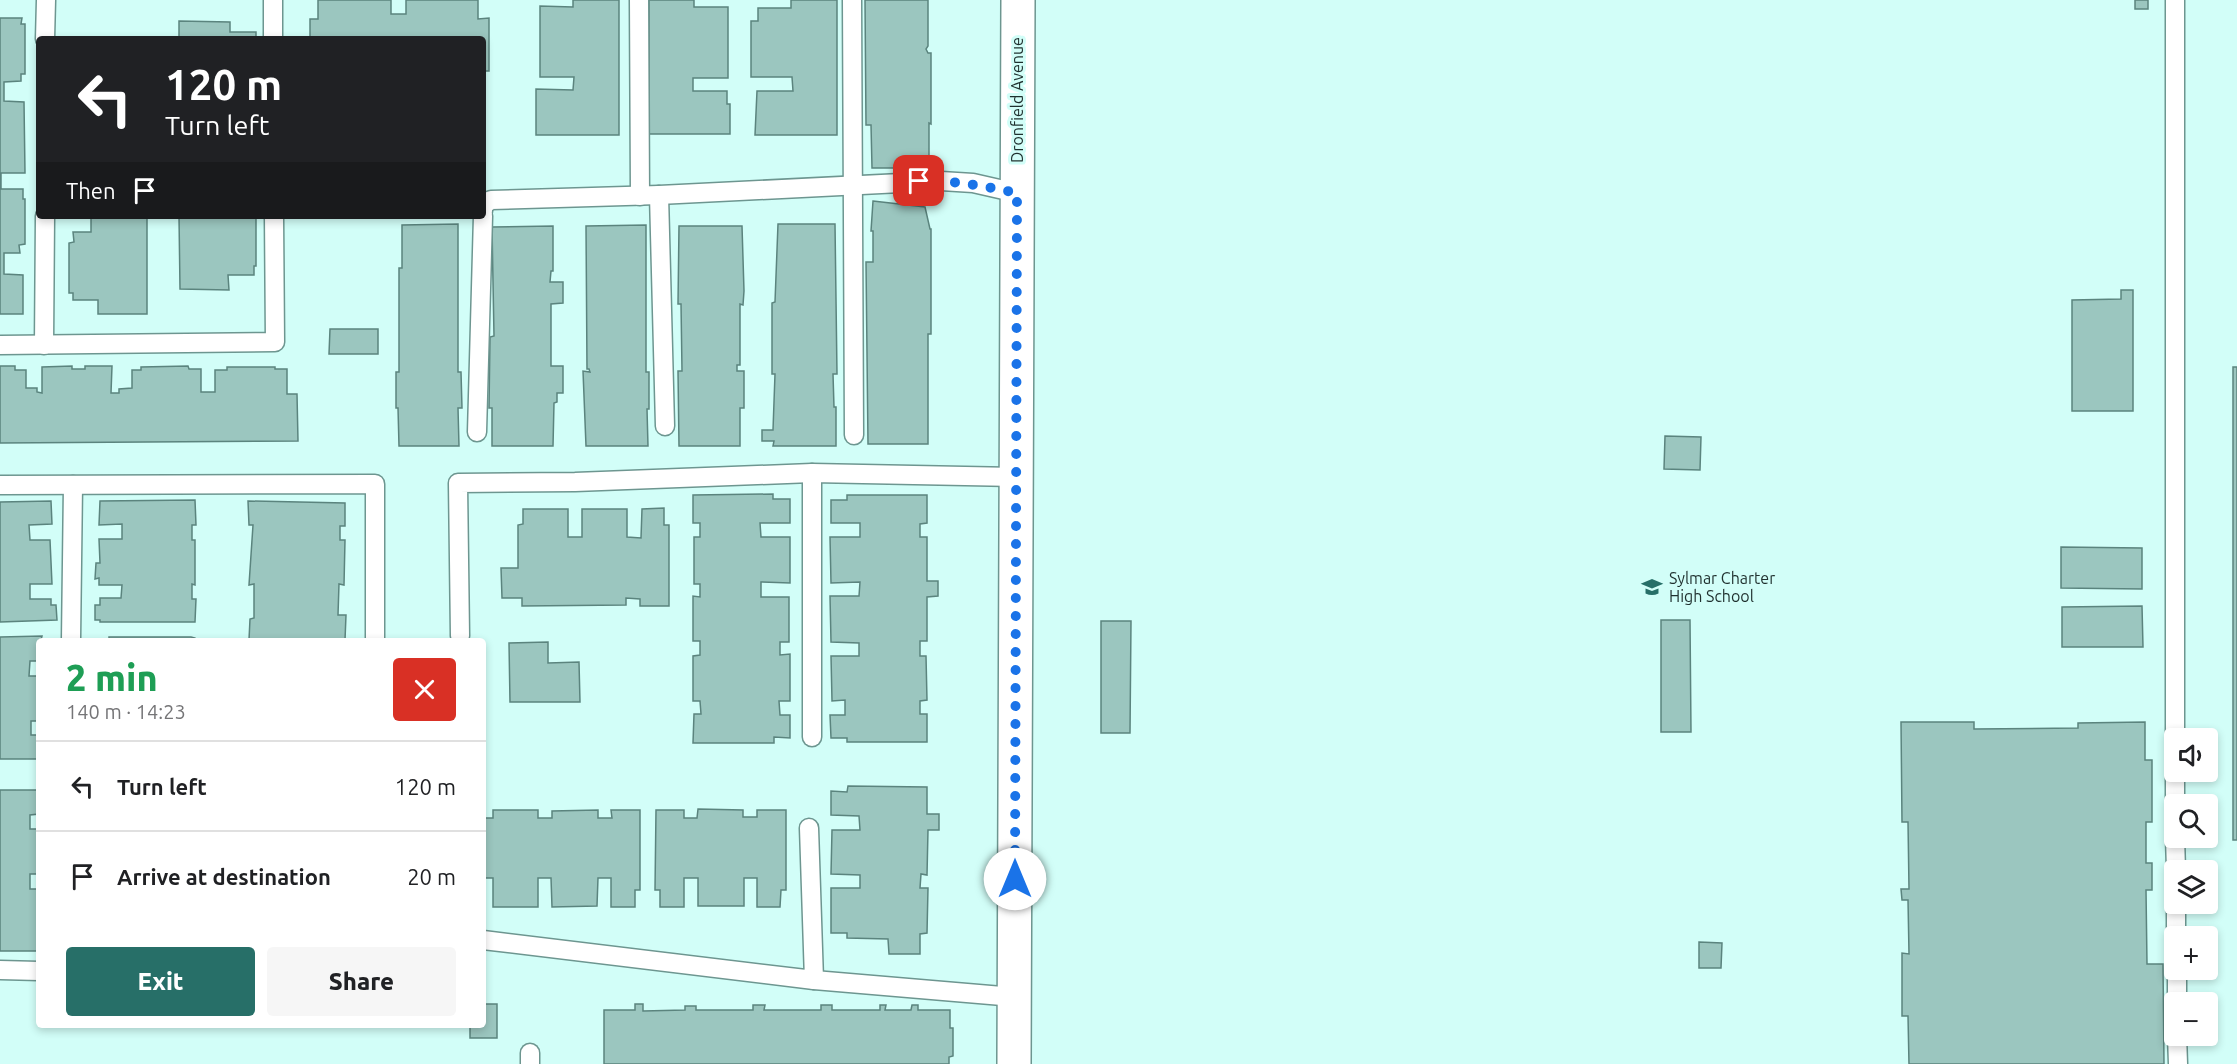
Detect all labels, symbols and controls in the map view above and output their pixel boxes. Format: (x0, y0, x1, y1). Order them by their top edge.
street label: Dronfield Avenue (1008, 37, 1026, 163)
icon: left (66, 60, 144, 138)
text: 120 m (165, 61, 282, 108)
text: Turn left (165, 110, 269, 140)
pin (893, 155, 944, 206)
icon: arrive (902, 164, 935, 197)
icon: arrive (128, 174, 161, 207)
text: Then (66, 178, 116, 203)
place label: Sylmar Charter High School (1669, 569, 1775, 605)
school or university icon: Sylmar Charter High School (1640, 575, 1664, 599)
text: 2 min (66, 657, 158, 698)
button: close (393, 658, 456, 721)
text: 140 m · 14:23 (66, 700, 186, 723)
map controls (2164, 728, 2218, 1046)
button: sound (2164, 728, 2218, 782)
icon: left (66, 770, 99, 803)
text: Turn left (117, 774, 207, 799)
text: 120 m (395, 774, 456, 799)
button: search (2164, 794, 2218, 848)
position arrow (983, 847, 1047, 911)
icon: arrive (66, 860, 99, 893)
button: layers (2164, 860, 2218, 914)
text: Arrive at destination (117, 864, 331, 889)
text: 20 m (407, 864, 456, 889)
button: + (2164, 926, 2218, 980)
button: Exit (66, 947, 255, 1016)
button: Share (267, 947, 456, 1016)
button: − (2164, 992, 2218, 1046)

